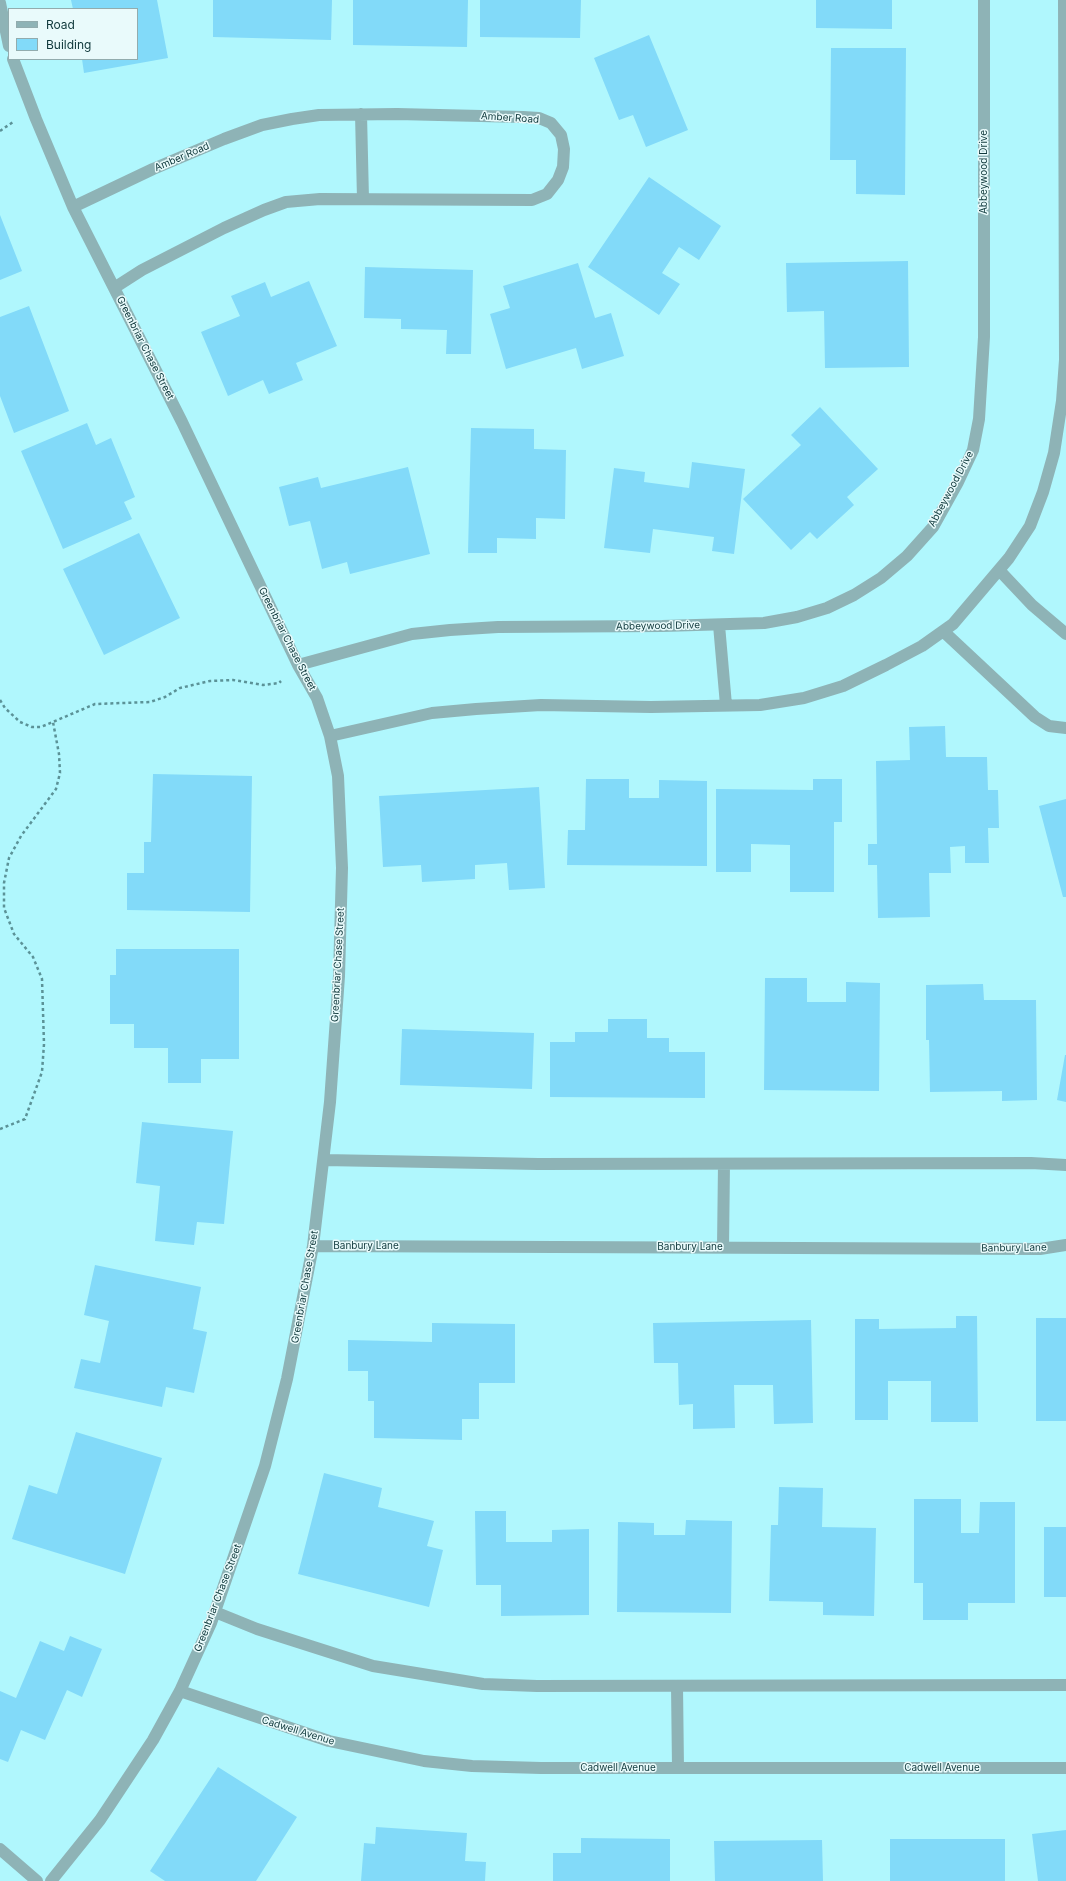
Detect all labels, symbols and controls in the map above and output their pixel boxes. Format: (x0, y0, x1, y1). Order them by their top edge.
legend (8, 8, 138, 60)
text: Road (46, 17, 75, 32)
text: Building (46, 37, 91, 52)
street label: Amber Road (480, 110, 540, 126)
street label: Abbeywood Drive (978, 130, 990, 214)
street label: Amber Road (153, 140, 211, 174)
street label: Greenbriar Chase Street (114, 294, 176, 402)
street label: Abbeywood Drive (926, 449, 976, 529)
street label: Greenbriar Chase Street (256, 585, 318, 693)
street label: Abbeywood Drive (616, 619, 700, 633)
street label: Greenbriar Chase Street (329, 908, 347, 1022)
street label: Greenbriar Chase Street (289, 1230, 321, 1344)
street label: Banbury Lane (333, 1240, 399, 1252)
street label: Banbury Lane (657, 1241, 723, 1253)
street label: Banbury Lane (981, 1241, 1047, 1255)
street label: Greenbriar Chase Street (192, 1543, 244, 1653)
street label: Cadwell Avenue (260, 1714, 336, 1748)
street label: Cadwell Avenue (580, 1762, 656, 1774)
street label: Cadwell Avenue (904, 1762, 980, 1774)

